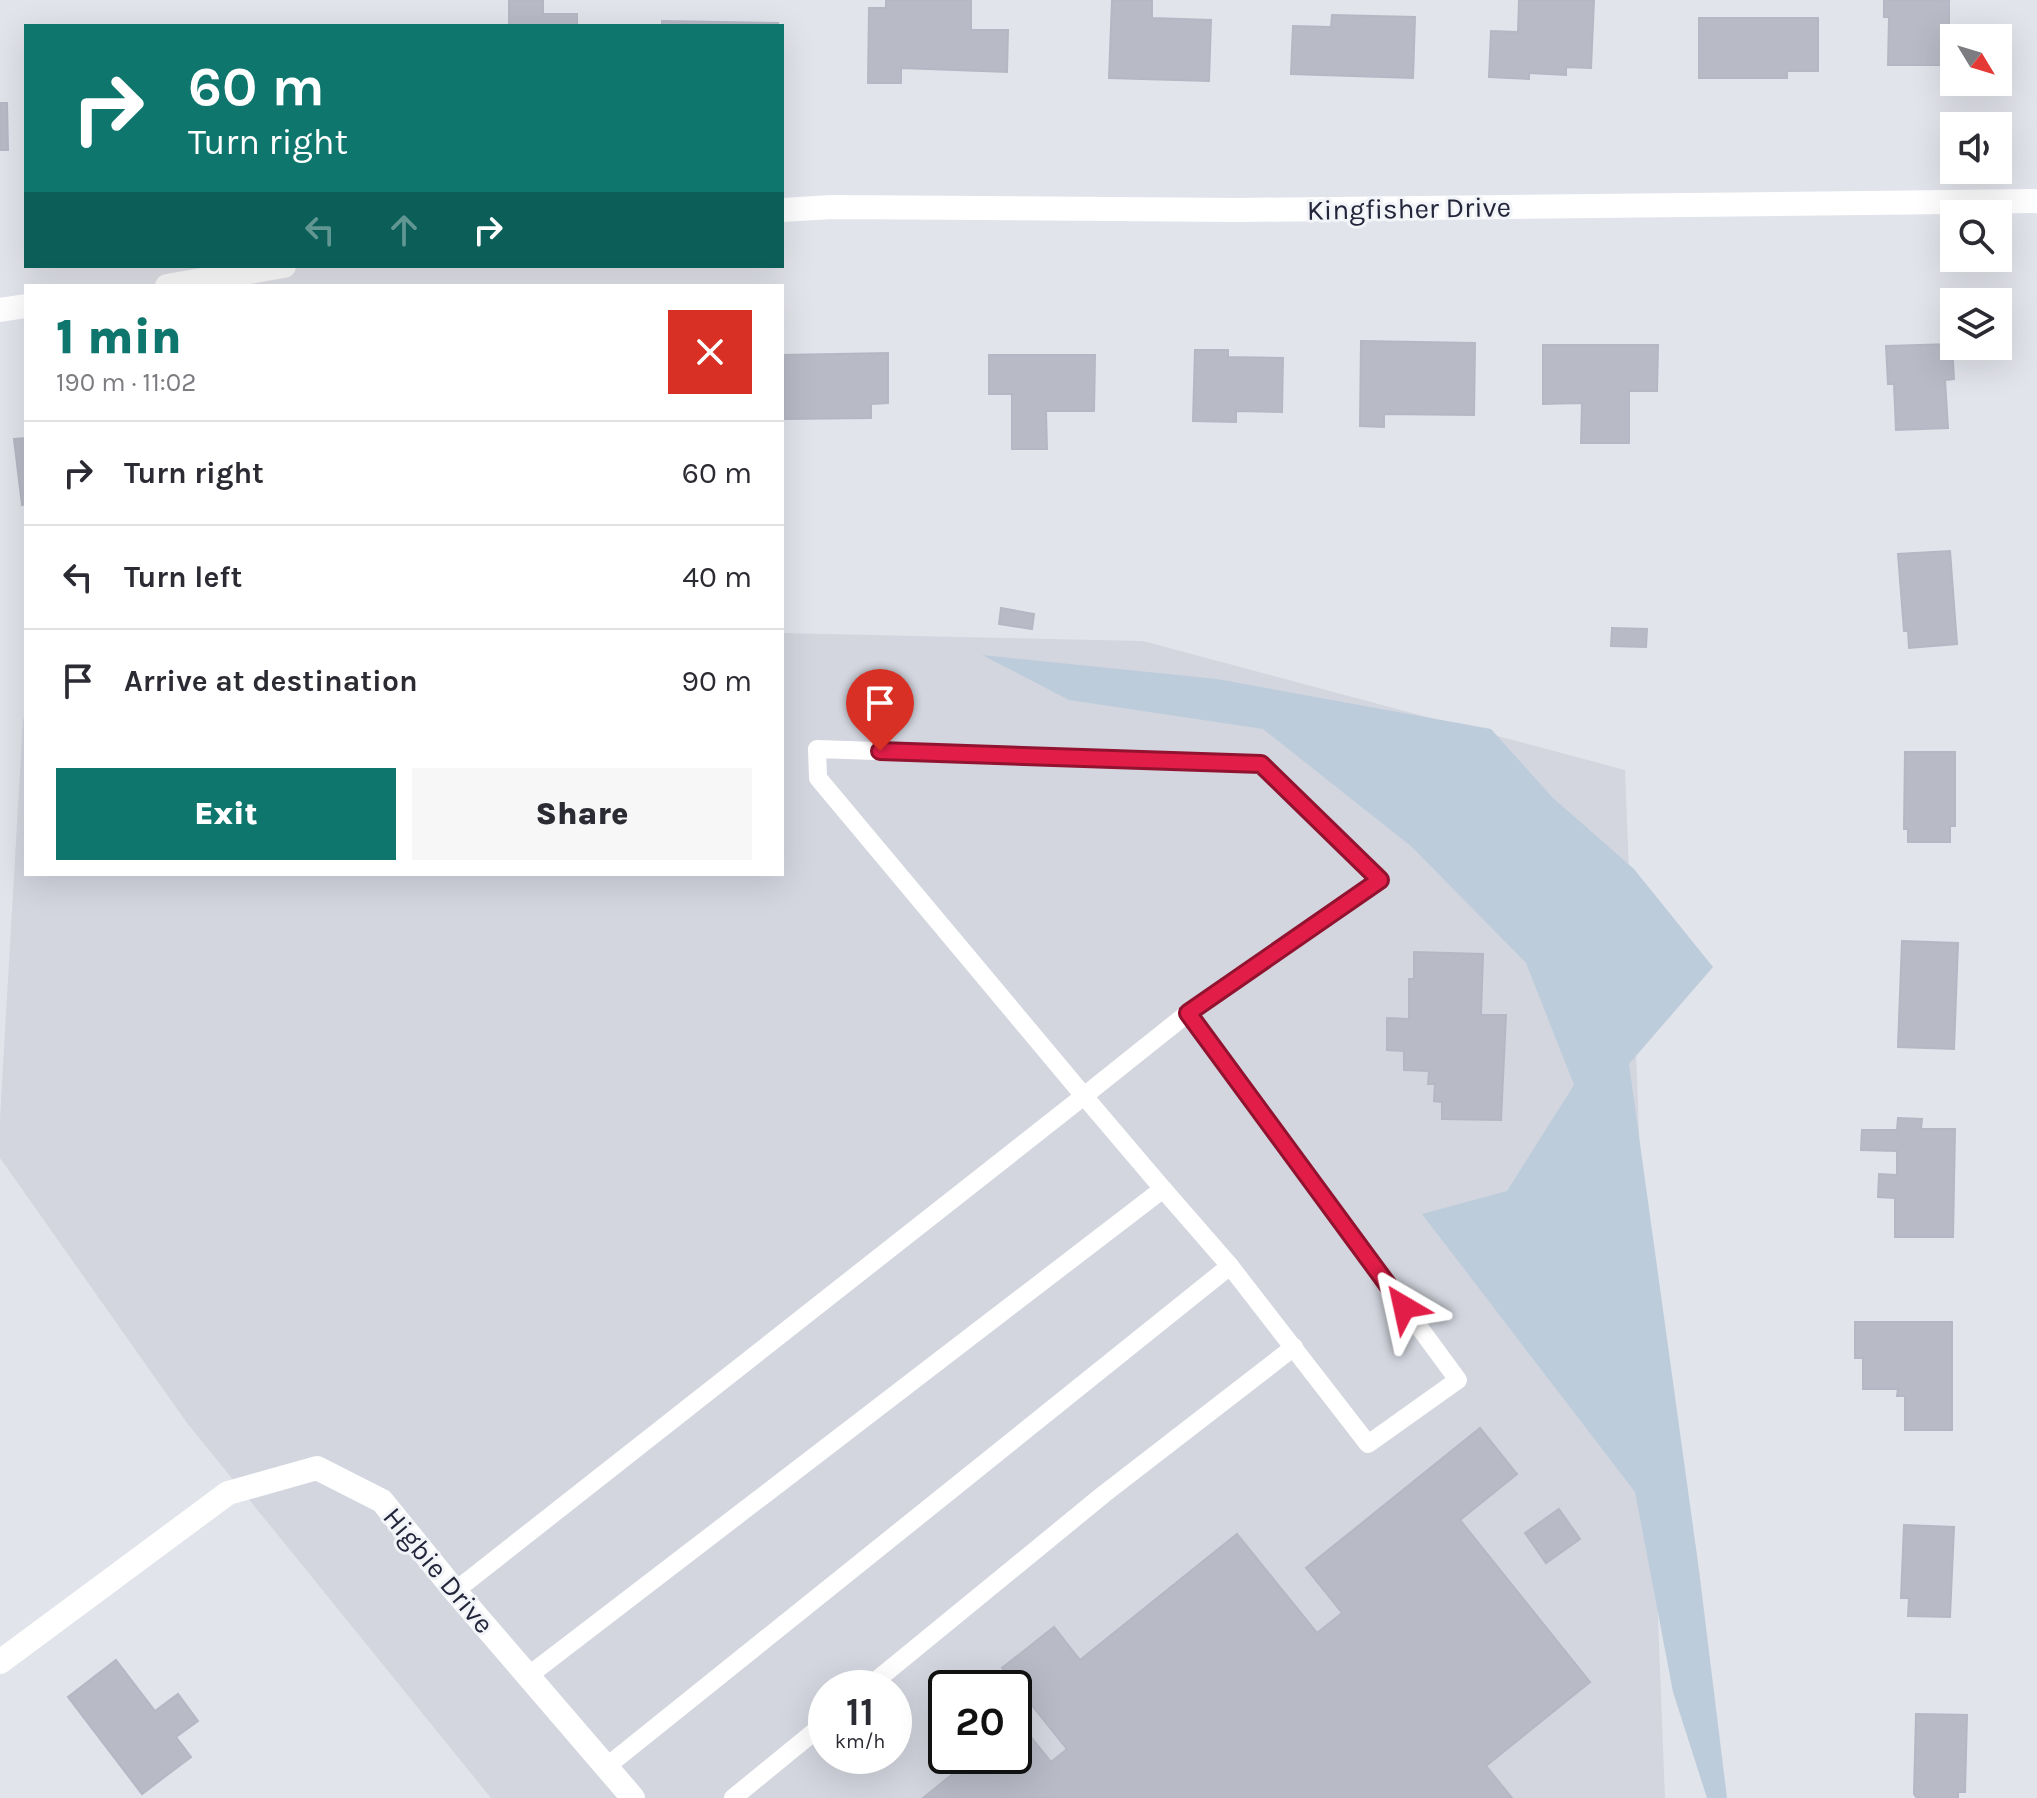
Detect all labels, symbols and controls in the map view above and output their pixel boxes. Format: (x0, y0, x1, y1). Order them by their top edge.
north arrow (1940, 24, 2012, 96)
map controls (1940, 24, 2012, 360)
text: 60 m (188, 54, 325, 119)
icon: right (56, 56, 160, 160)
button: sound (1940, 112, 2012, 184)
text: Turn right (188, 121, 348, 163)
street label: Kingfisher Drive (1307, 190, 1511, 227)
button: search (1940, 200, 2012, 272)
icon: left (298, 208, 342, 252)
icon: ahead (382, 208, 426, 252)
icon: right (466, 208, 510, 252)
button: layers (1940, 288, 2012, 360)
text: 1 min (56, 309, 182, 365)
button: close (668, 310, 752, 394)
text: 190 m · 11:02 (56, 367, 196, 398)
icon: right (56, 451, 100, 495)
text: Turn right (124, 455, 264, 491)
text: 60 m (682, 455, 752, 491)
icon: left (56, 555, 100, 599)
text: Turn left (124, 559, 242, 595)
text: 40 m (682, 559, 752, 595)
icon: arrive (56, 659, 100, 703)
text: Arrive at destination (124, 663, 418, 699)
text: 90 m (682, 663, 752, 699)
pin (846, 669, 914, 751)
icon: arrive (858, 681, 902, 725)
button: Exit (56, 768, 396, 860)
button: Share (412, 768, 752, 860)
position arrow (1362, 1265, 1446, 1349)
street label: Higbie Drive (376, 1501, 501, 1640)
speed limit sign: 20 (928, 1670, 1032, 1774)
text: 11 (846, 1688, 874, 1735)
text: km/h (835, 1730, 885, 1753)

